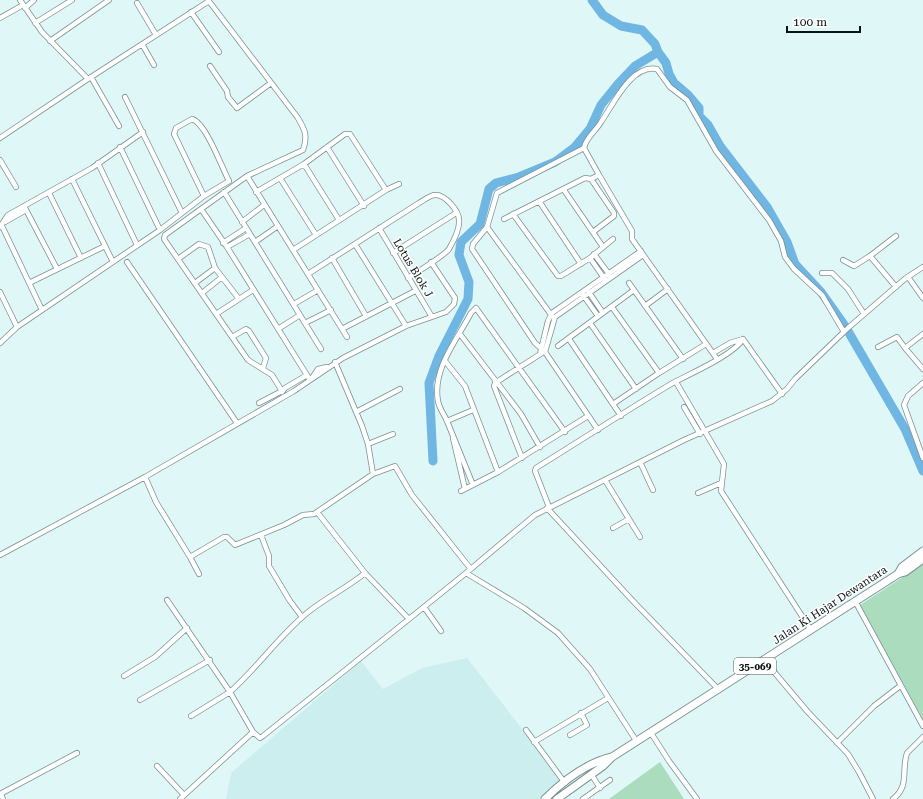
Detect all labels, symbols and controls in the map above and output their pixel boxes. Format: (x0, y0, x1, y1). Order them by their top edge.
scale bar (787, 8, 860, 34)
text: 100 m (793, 15, 827, 29)
street label: Lotus Blok J (390, 236, 436, 300)
street label: Jalan Ki Hajar Dewantara (770, 563, 890, 647)
road number: 35-069 (734, 658, 776, 674)

